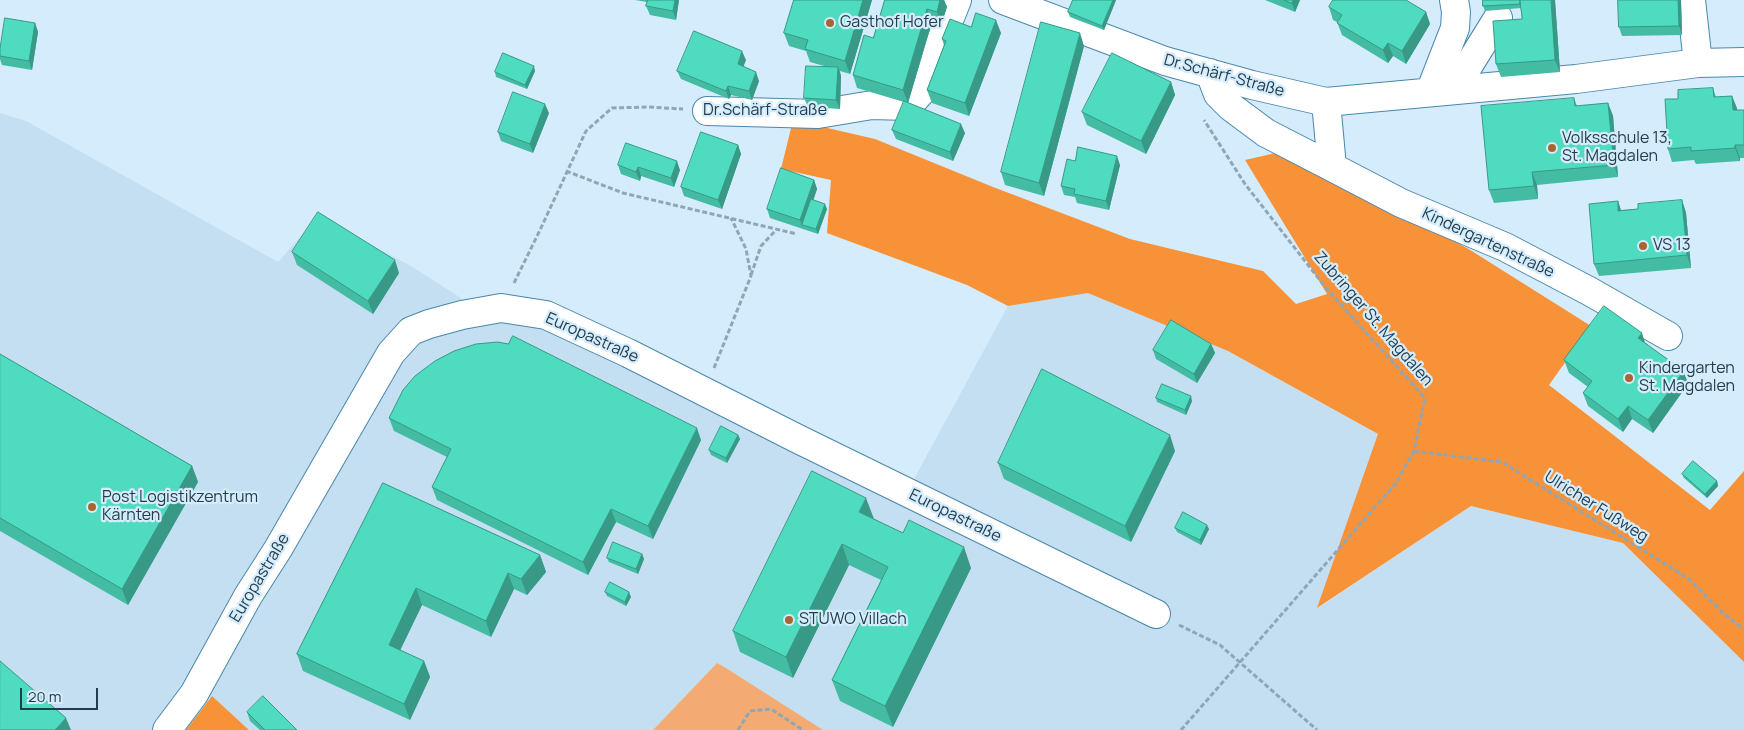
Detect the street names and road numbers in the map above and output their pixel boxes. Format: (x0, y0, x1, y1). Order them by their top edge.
street label: Dr.Schärf-Straße (1162, 51, 1286, 101)
street label: Dr.Schärf-Straße (703, 101, 827, 121)
street label: Kindergartenstraße (1419, 204, 1557, 282)
street label: Zubringer St. Magdalen (1309, 248, 1437, 390)
street label: Europastraße (542, 309, 642, 367)
street label: Ulricher Fußweg (1540, 467, 1652, 547)
street label: Europastraße (906, 485, 1004, 547)
street label: Europastraße (226, 530, 294, 626)

